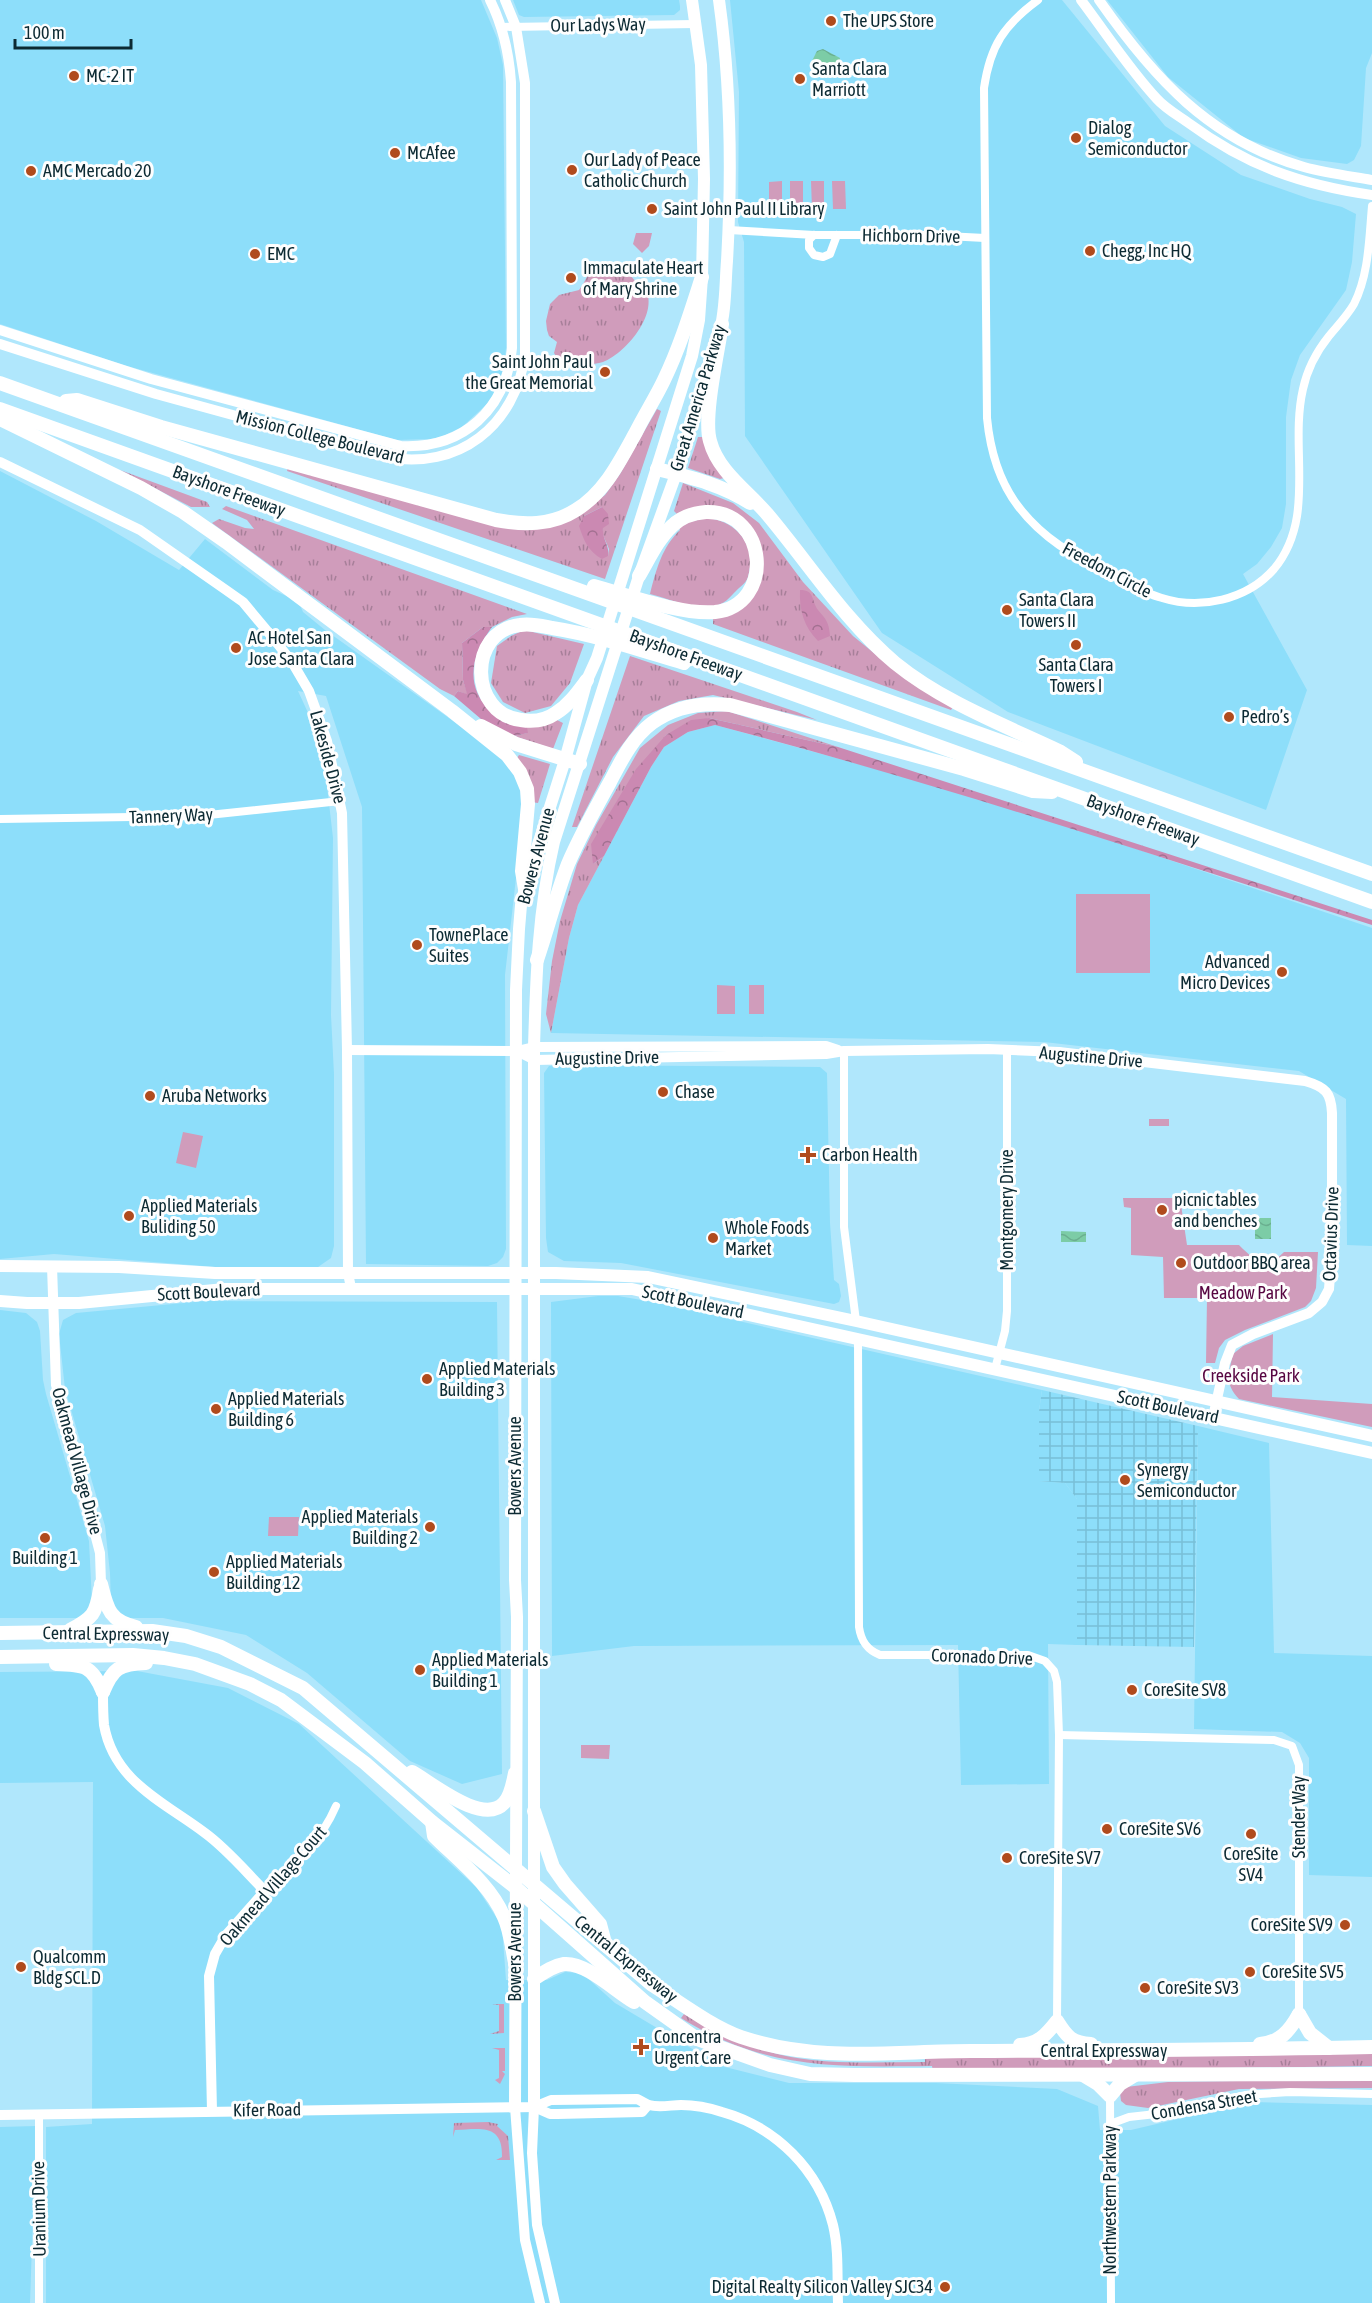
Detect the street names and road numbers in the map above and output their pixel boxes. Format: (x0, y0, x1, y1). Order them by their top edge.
street label: Our Ladys Way (550, 13, 646, 36)
street label: Hichborn Drive (862, 224, 960, 247)
street label: Great America Parkway (665, 322, 730, 474)
street label: Mission College Boulevard (234, 405, 406, 468)
street label: Bayshore Freeway (170, 460, 288, 521)
street label: Freedom Circle (1059, 537, 1155, 602)
street label: Bayshore Freeway (627, 624, 745, 685)
street label: Lakeside Drive (306, 708, 351, 806)
street label: Bayshore Freeway (1084, 789, 1202, 850)
street label: Tannery Way (129, 804, 213, 827)
street label: Bowers Avenue (512, 805, 559, 907)
street label: Augustine Drive (1038, 1042, 1144, 1071)
street label: Augustine Drive (555, 1046, 659, 1069)
street label: Montgomery Drive (996, 1149, 1017, 1271)
street label: Octavius Drive (1318, 1186, 1343, 1282)
street label: Scott Boulevard (157, 1278, 261, 1305)
street label: Scott Boulevard (640, 1281, 746, 1323)
street label: Oakmead Village Drive (48, 1385, 107, 1537)
street label: Scott Boulevard (1115, 1386, 1221, 1428)
street label: Bowers Avenue (504, 1416, 525, 1516)
street label: Central Expressway (42, 1622, 170, 1645)
street label: Coronado Drive (931, 1644, 1033, 1669)
street label: Stender Way (1288, 1776, 1309, 1858)
street label: Oakmead Village Court (215, 1822, 330, 1950)
street label: Bowers Avenue (504, 1902, 525, 2002)
street label: Central Expressway (570, 1911, 682, 2007)
street label: Central Expressway (1041, 2040, 1167, 2061)
street label: Condensa Street (1149, 2085, 1259, 2124)
street label: Kifer Road (233, 2098, 301, 2121)
street label: Northwestern Parkway (1099, 2125, 1120, 2275)
street label: Uranium Drive (27, 2161, 50, 2257)

